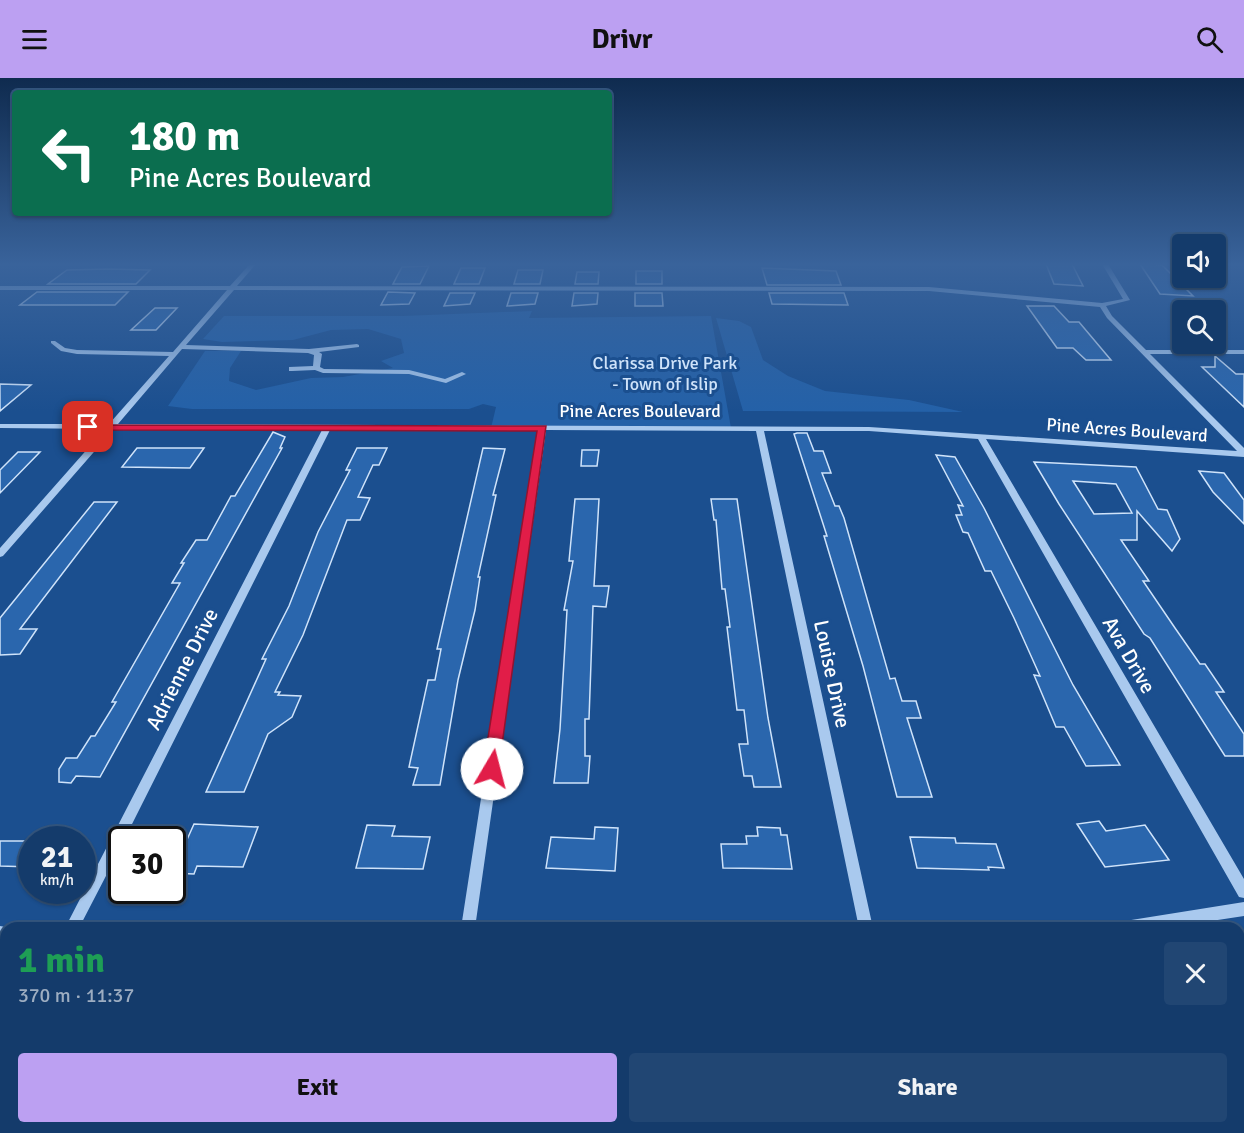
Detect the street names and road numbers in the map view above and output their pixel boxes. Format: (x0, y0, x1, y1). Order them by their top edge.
street label: Pine Acres Boulevard (559, 400, 721, 422)
street label: Pine Acres Boulevard (1046, 413, 1208, 447)
street label: Adrienne Drive (140, 604, 224, 734)
street label: Ava Drive (1097, 612, 1161, 698)
street label: Louise Drive (808, 618, 856, 730)

